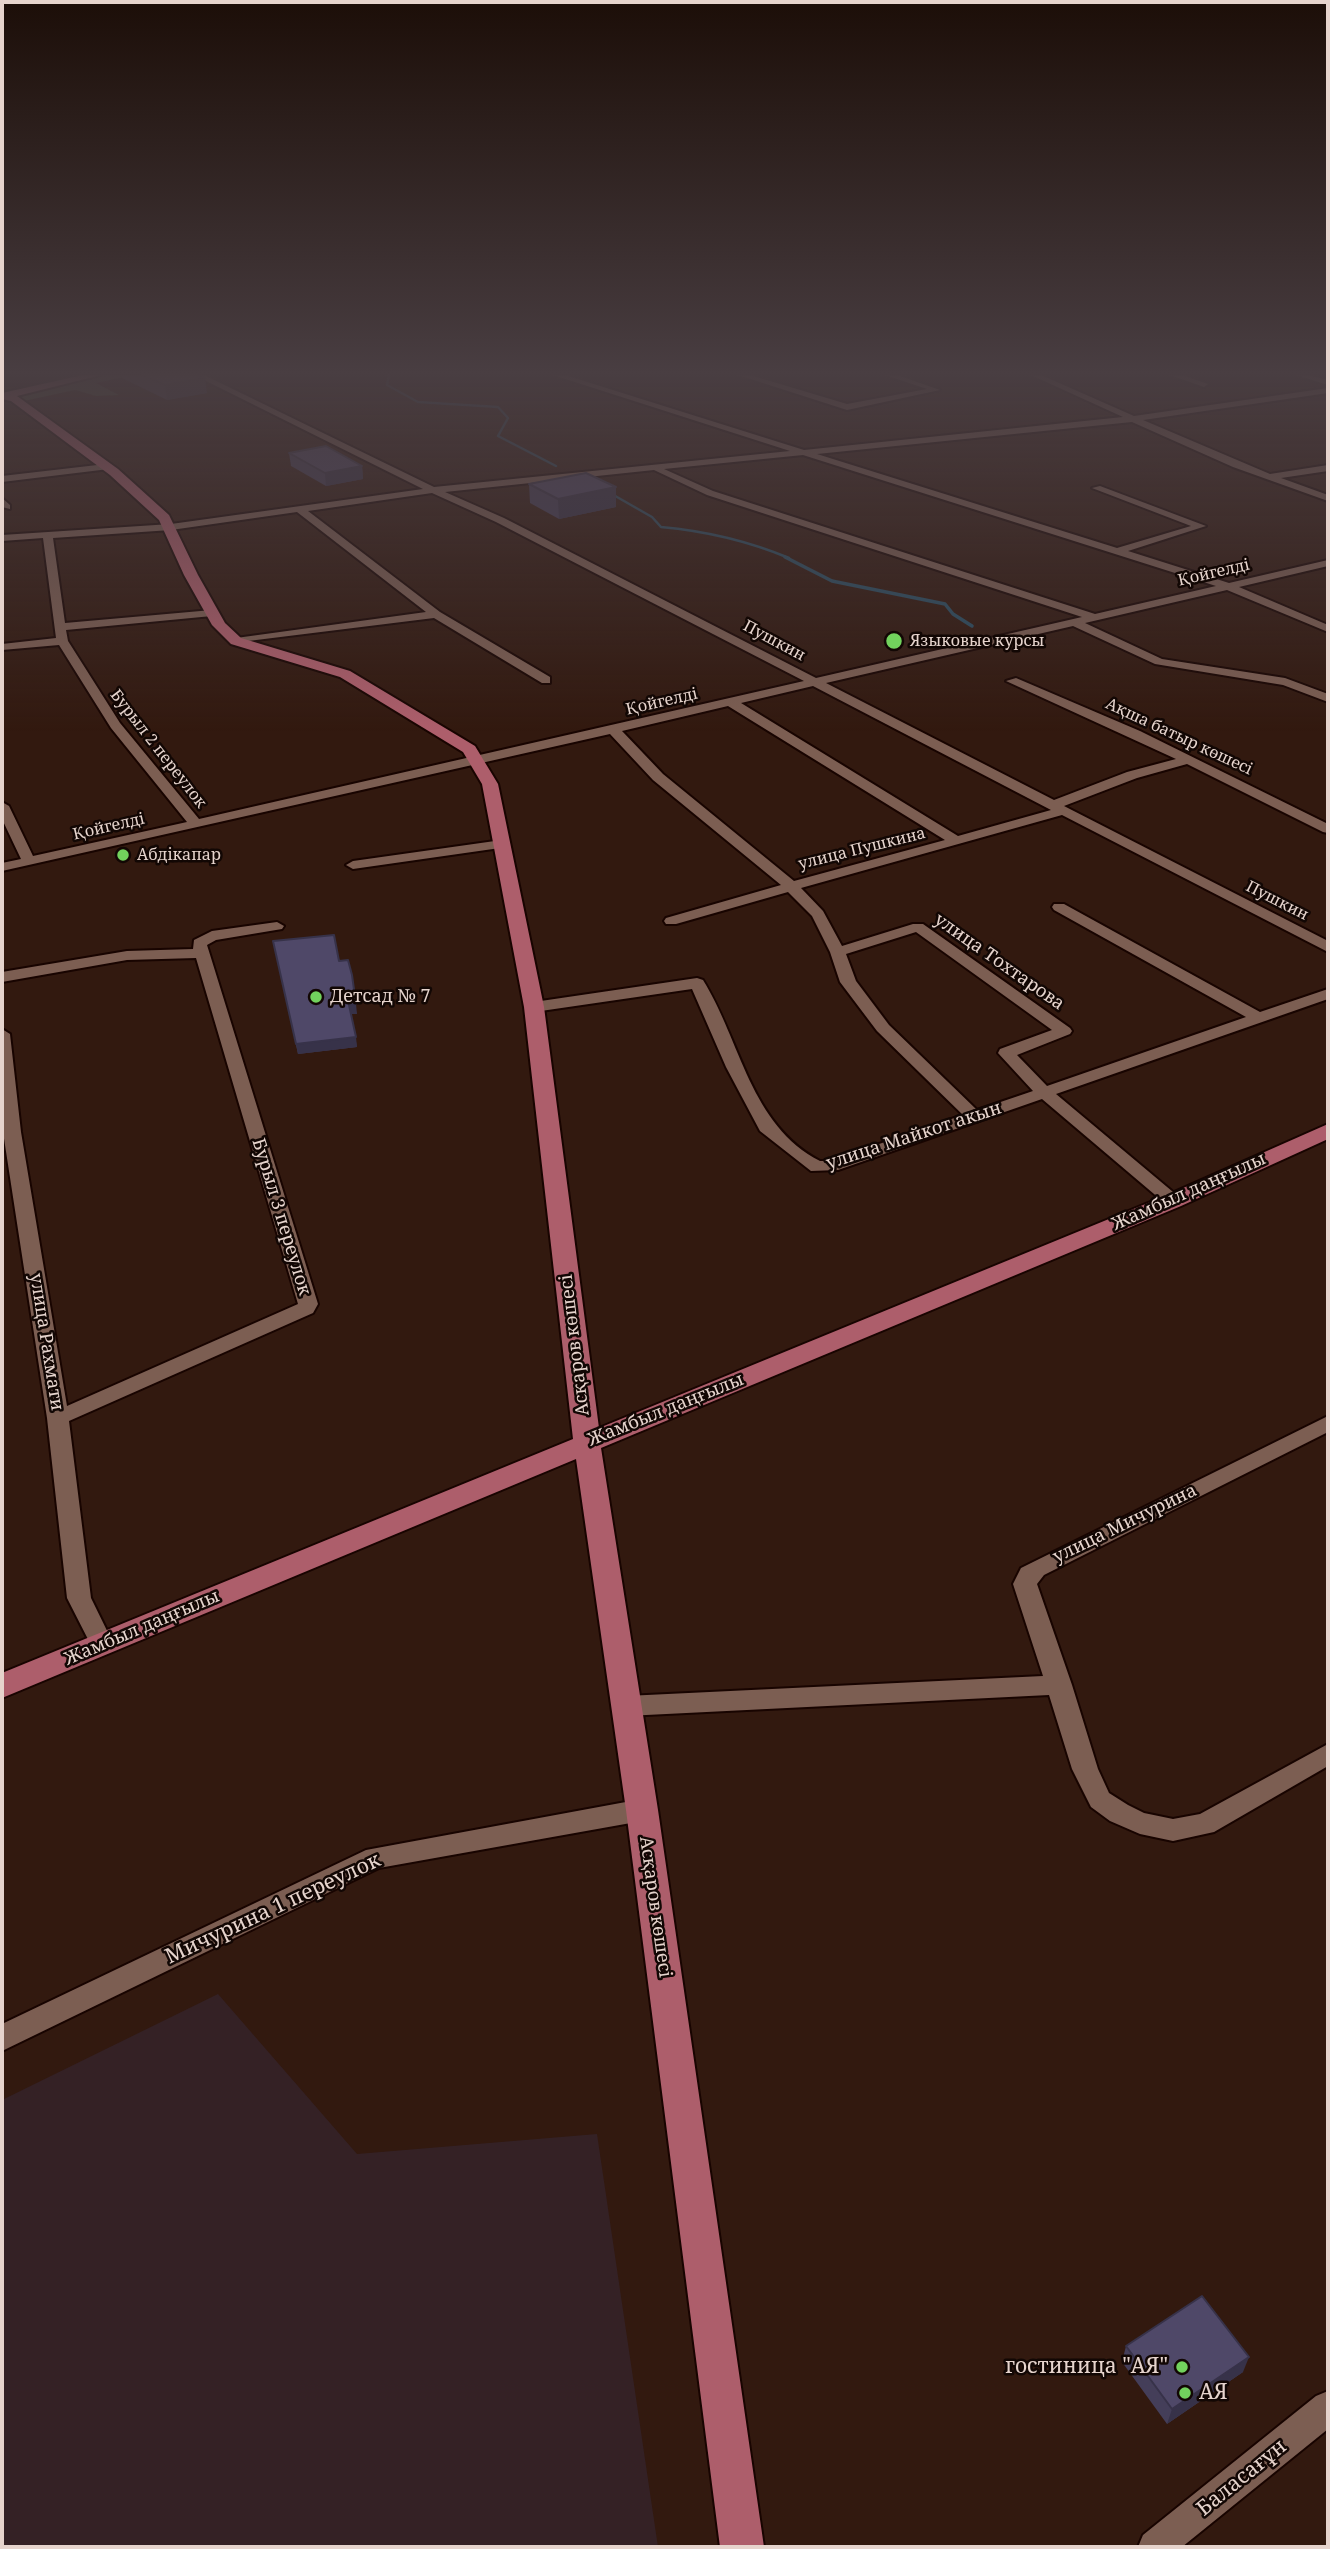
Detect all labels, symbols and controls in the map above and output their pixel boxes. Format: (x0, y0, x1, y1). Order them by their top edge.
street label: Қойгелді (1176, 555, 1252, 591)
street label: Пушкин (740, 617, 808, 665)
marker: Языковые курсы (884, 631, 904, 651)
place label: Языковые курсы (910, 631, 1044, 651)
street label: Қойгелді (624, 684, 700, 720)
street label: Бурыл 2 переулок (106, 686, 210, 812)
street label: Ақша батыр көшесі (1102, 694, 1256, 780)
street label: Қойгелді (71, 809, 147, 845)
street label: улица Пушкина (796, 824, 928, 874)
place label: Абдiкапар (137, 845, 221, 865)
marker: Абдiкапар (115, 847, 131, 863)
street label: Пушкин (1242, 877, 1312, 925)
street label: улица Тохтарова (930, 909, 1068, 1015)
place label: Детсад № 7 (330, 986, 431, 1008)
marker: Детсад № 7 (308, 989, 324, 1005)
street label: улица Майкот акын (824, 1097, 1004, 1175)
street label: Бурыл 3 переулок (247, 1136, 315, 1298)
street label: Жамбыл даңғылы (1109, 1148, 1269, 1236)
street label: улица Рахмати (24, 1272, 68, 1412)
street label: Асқаров көшесі (556, 1273, 594, 1417)
street label: Жамбыл даңғылы (585, 1369, 747, 1451)
street label: улица Мичурина (1050, 1480, 1200, 1568)
street label: Жамбыл даңғылы (61, 1586, 223, 1670)
street label: Асқаров көшесі (634, 1835, 676, 1979)
street label: Мичурина 1 переулок (161, 1848, 385, 1970)
place label: гостиница "АЯ" (1005, 2354, 1168, 2380)
marker: гостиница "АЯ" (1174, 2359, 1190, 2375)
place label: АЯ (1199, 2380, 1228, 2406)
marker: АЯ (1177, 2385, 1193, 2401)
street label: Баласағұн (1192, 2434, 1292, 2522)

